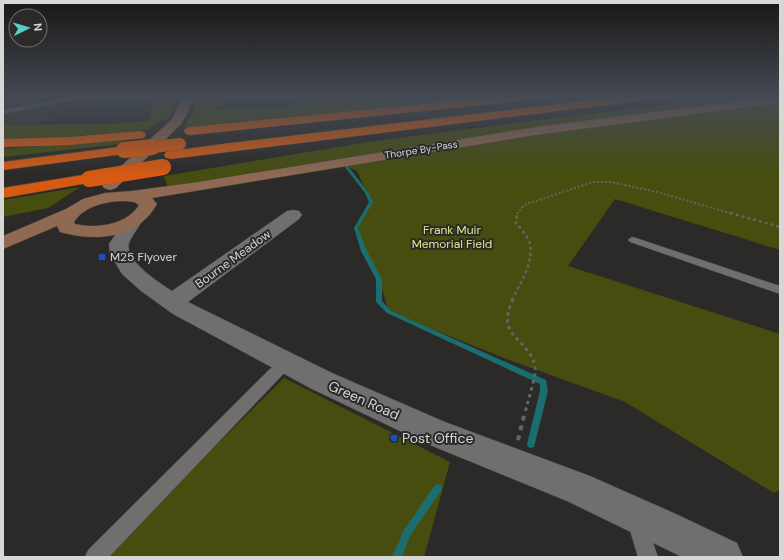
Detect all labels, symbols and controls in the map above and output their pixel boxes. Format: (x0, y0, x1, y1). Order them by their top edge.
north arrow (8, 8, 48, 48)
text: N (31, 23, 45, 32)
street label: Thorpe By-Pass (384, 137, 458, 162)
park label: Frank Muir Memorial Field (412, 222, 492, 252)
street label: Bourne Meadow (192, 226, 274, 292)
place label: M25 Flyover (110, 249, 177, 265)
marker: M25 Flyover (97, 252, 107, 262)
street label: Green Road (326, 376, 402, 424)
place label: Post Office (402, 429, 473, 447)
marker: Post Office (389, 433, 399, 443)

